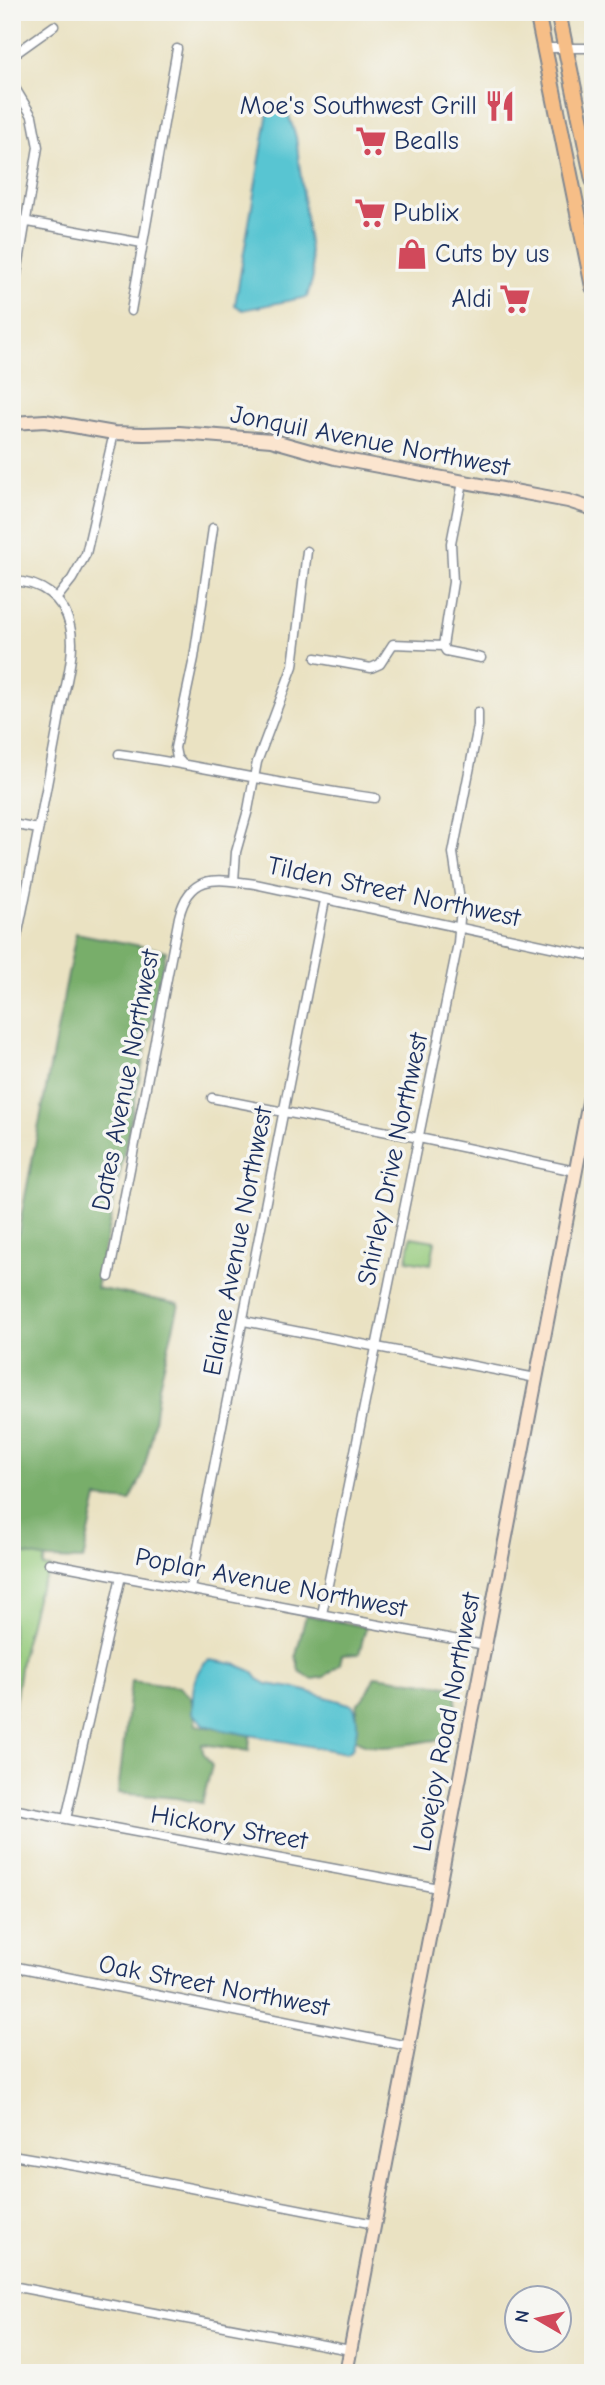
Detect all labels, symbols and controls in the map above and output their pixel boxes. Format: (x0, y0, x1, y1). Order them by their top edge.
restaurant icon: Moe's Southwest Grill (483, 89, 517, 123)
place label: Moe's Southwest Grill (240, 91, 477, 121)
supermarket icon: Bealls (354, 124, 388, 158)
place label: Bealls (394, 126, 459, 156)
supermarket icon: Publix (353, 196, 387, 230)
place label: Publix (393, 198, 459, 228)
shop icon: Cuts by us (395, 237, 429, 271)
place label: Cuts by us (435, 239, 549, 269)
supermarket icon: Aldi (498, 282, 532, 316)
place label: Aldi (452, 284, 492, 314)
street label: Jonquil Avenue Northwest (228, 399, 514, 483)
street label: Tilden Street Northwest (265, 851, 525, 934)
street label: Dates Avenue Northwest (86, 945, 166, 1213)
street label: Shirley Drive Northwest (352, 1029, 435, 1288)
street label: Elaine Avenue Northwest (197, 1102, 279, 1378)
street label: Poplar Avenue Northwest (133, 1542, 411, 1624)
street label: Lovejoy Road Northwest (407, 1588, 487, 1854)
street label: Hickory Street (148, 1799, 311, 1857)
street label: Oak Street Northwest (96, 1949, 333, 2023)
north arrow (504, 2284, 574, 2354)
text: N (510, 2309, 534, 2324)

